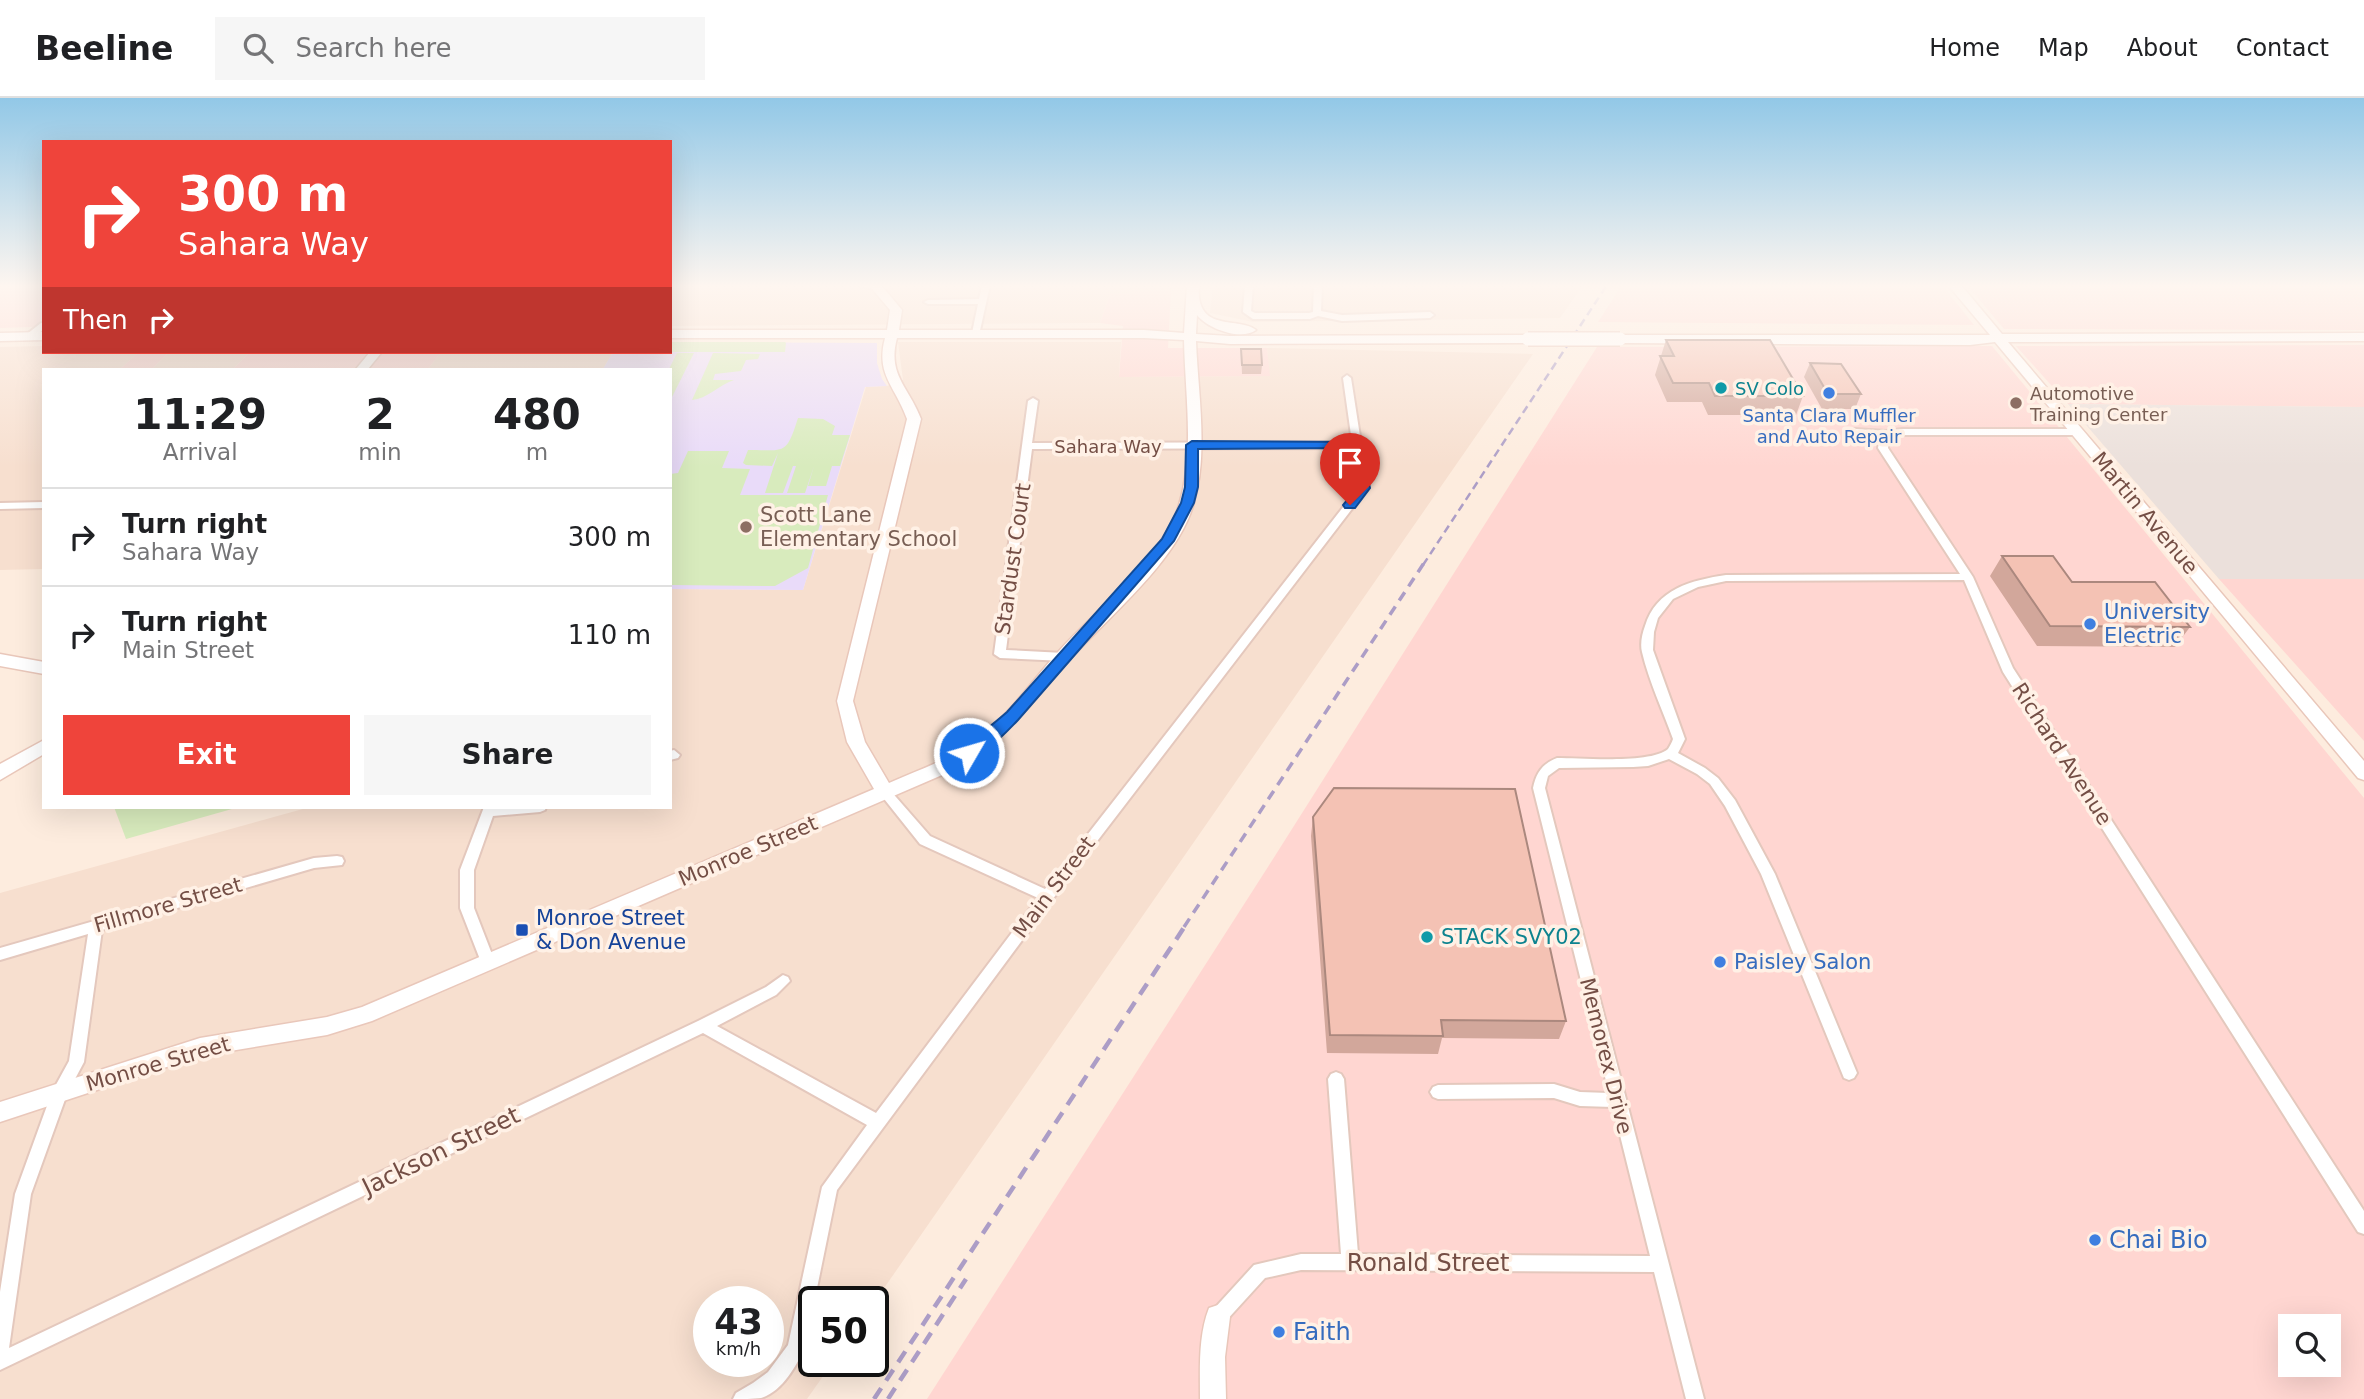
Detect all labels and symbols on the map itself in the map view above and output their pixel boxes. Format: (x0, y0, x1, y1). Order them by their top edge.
place label: SV Colo (1735, 378, 1804, 399)
marker: SV Colo (1713, 380, 1729, 396)
place label: Automotive Training Center (2029, 383, 2168, 425)
marker: Santa Clara Muffler and Auto Repair (1821, 385, 1837, 401)
marker: Automotive Training Center (2008, 395, 2024, 411)
place label: Santa Clara Muffler and Auto Repair (1742, 405, 1916, 447)
pin (1320, 433, 1380, 505)
street label: Sahara Way (1054, 436, 1162, 457)
street label: Martin Avenue (2087, 447, 2203, 579)
street label: Stardust Court (990, 482, 1036, 636)
place label: Scott Lane Elementary School (760, 503, 957, 551)
marker: Scott Lane Elementary School (738, 519, 754, 535)
place label: University Electric (2104, 600, 2210, 648)
marker: University Electric (2082, 616, 2098, 632)
street label: Richard Avenue (2007, 679, 2117, 829)
position arrow (932, 716, 1006, 790)
street label: Monroe Street (675, 811, 821, 891)
street label: Main Street (1008, 832, 1100, 942)
street label: Fillmore Street (91, 872, 245, 938)
place label: Monroe Street & Don Avenue (536, 906, 686, 954)
marker: Monroe Street & Don Avenue (514, 922, 530, 938)
place label: STACK SVY02 (1441, 925, 1582, 949)
marker: STACK SVY02 (1419, 929, 1435, 945)
place label: Paisley Salon (1734, 950, 1871, 974)
marker: Paisley Salon (1712, 954, 1728, 970)
street label: Memorex Drive (1575, 975, 1637, 1137)
street label: Monroe Street (83, 1032, 233, 1096)
street label: Jackson Street (356, 1101, 524, 1202)
place label: Chai Bio (2109, 1226, 2208, 1254)
marker: Chai Bio (2087, 1232, 2103, 1248)
street label: Ronald Street (1347, 1249, 1509, 1277)
speed limit sign: 50 (798, 1286, 889, 1377)
place label: Faith (1293, 1318, 1351, 1346)
marker: Faith (1271, 1324, 1287, 1340)

